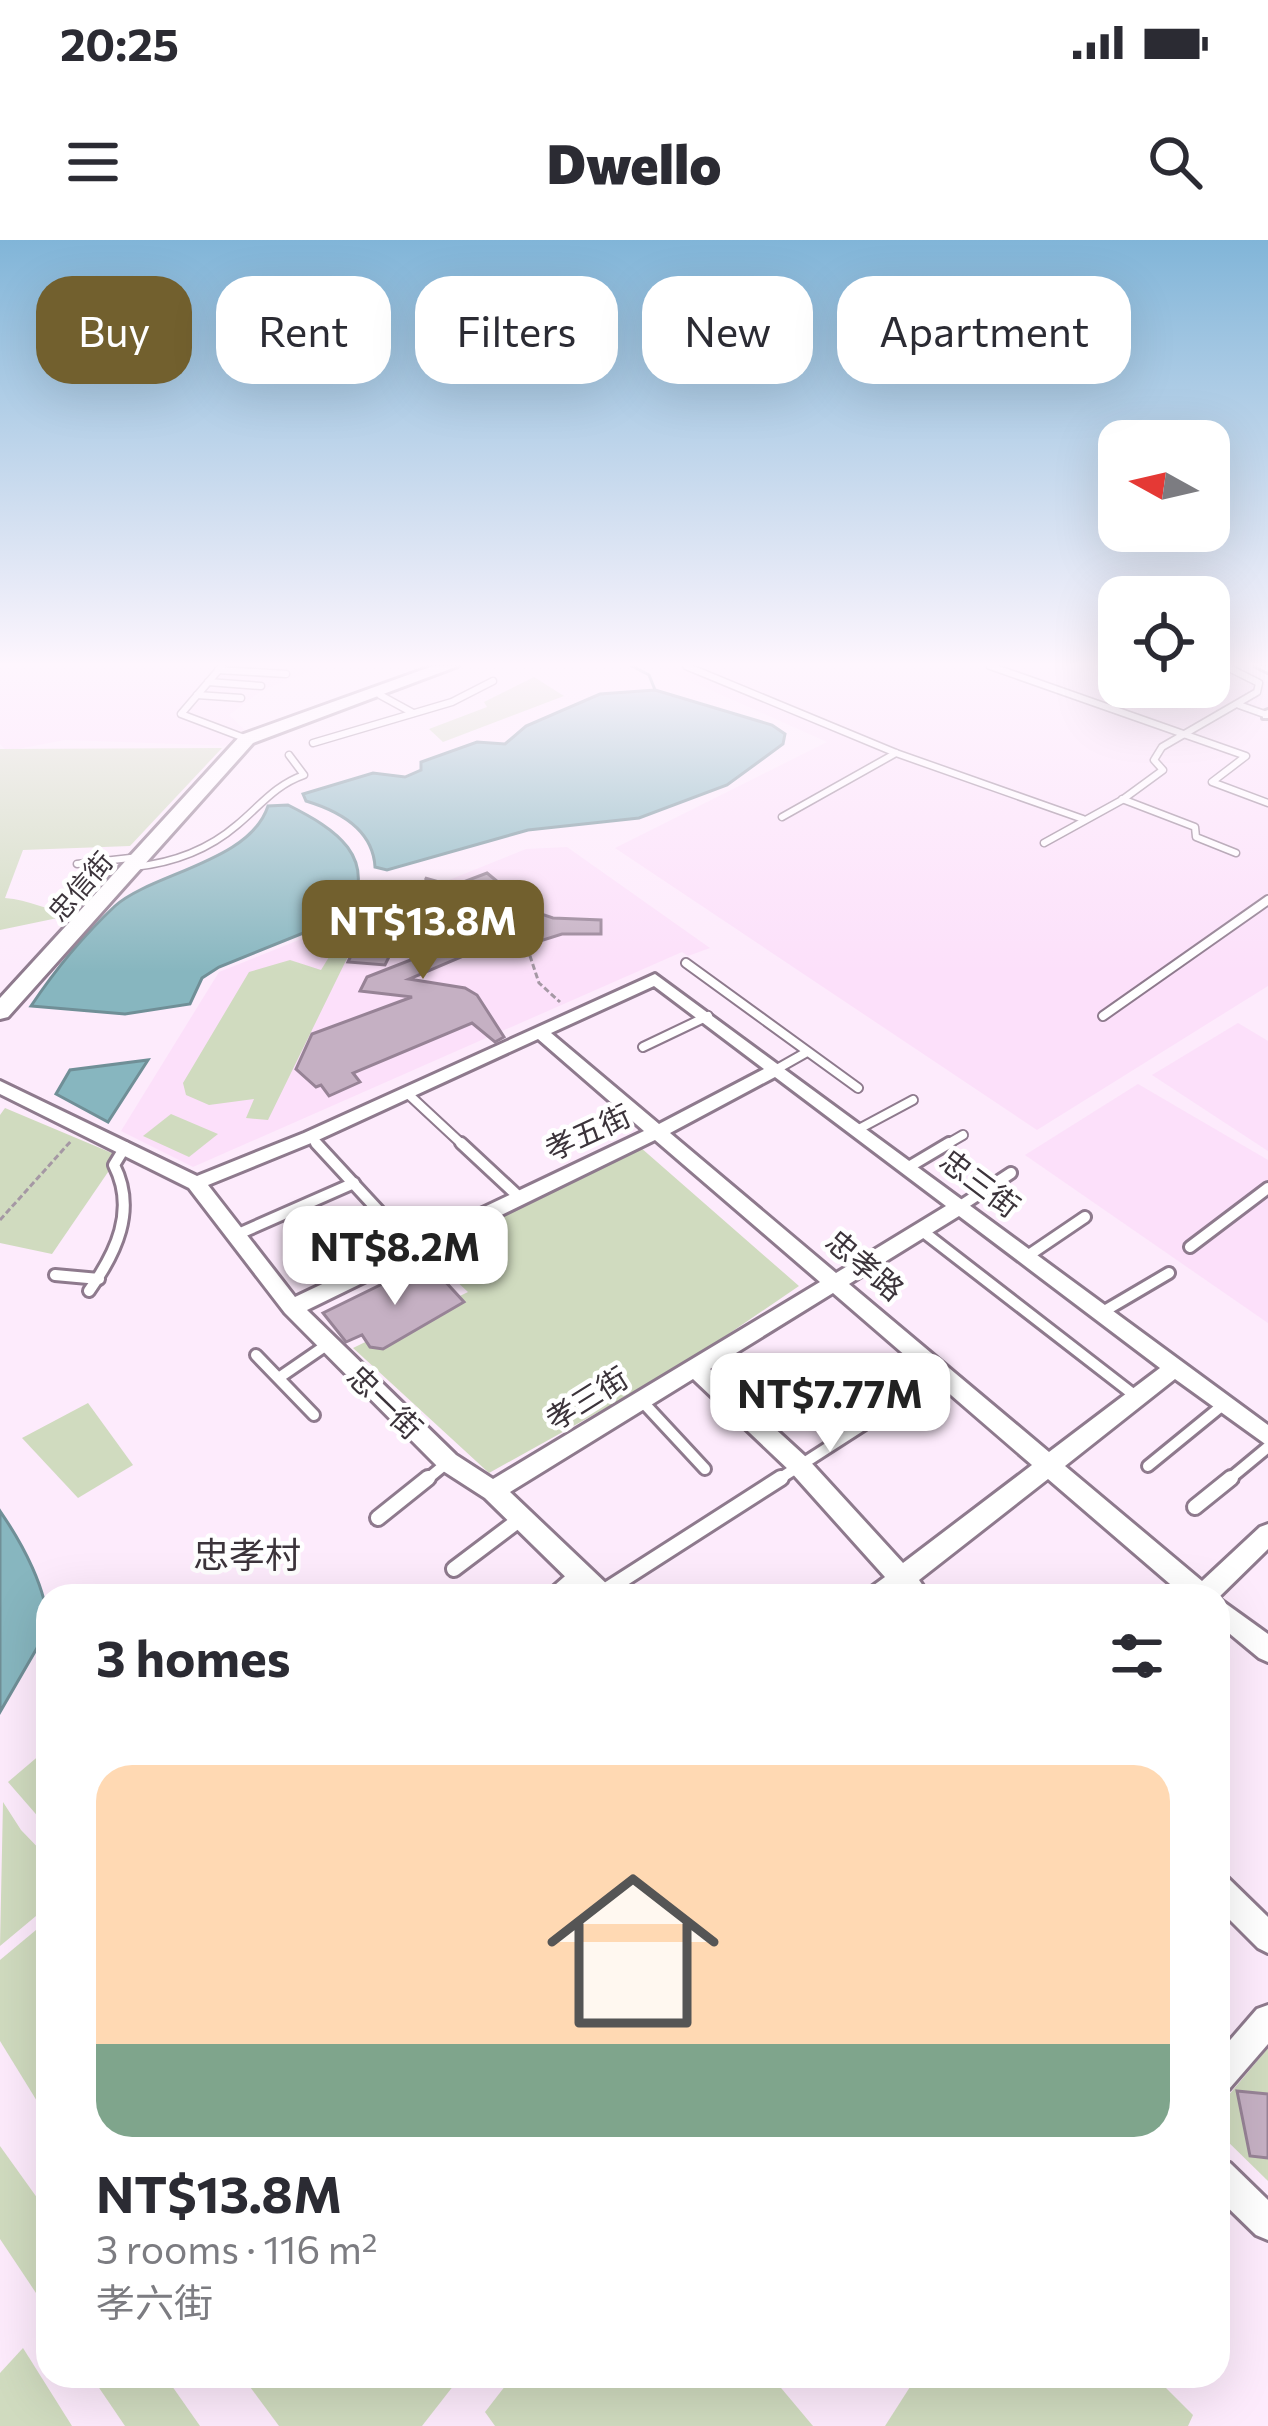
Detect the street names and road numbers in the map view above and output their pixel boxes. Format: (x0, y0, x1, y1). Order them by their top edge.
street label: 忠信街 (41, 845, 119, 927)
street label: 孝五街 (538, 1095, 636, 1167)
street label: 忠三街 (934, 1140, 1028, 1224)
street label: 忠孝路 (820, 1221, 912, 1307)
street label: 忠一街 (341, 1356, 431, 1446)
street label: 孝三街 (538, 1357, 634, 1437)

